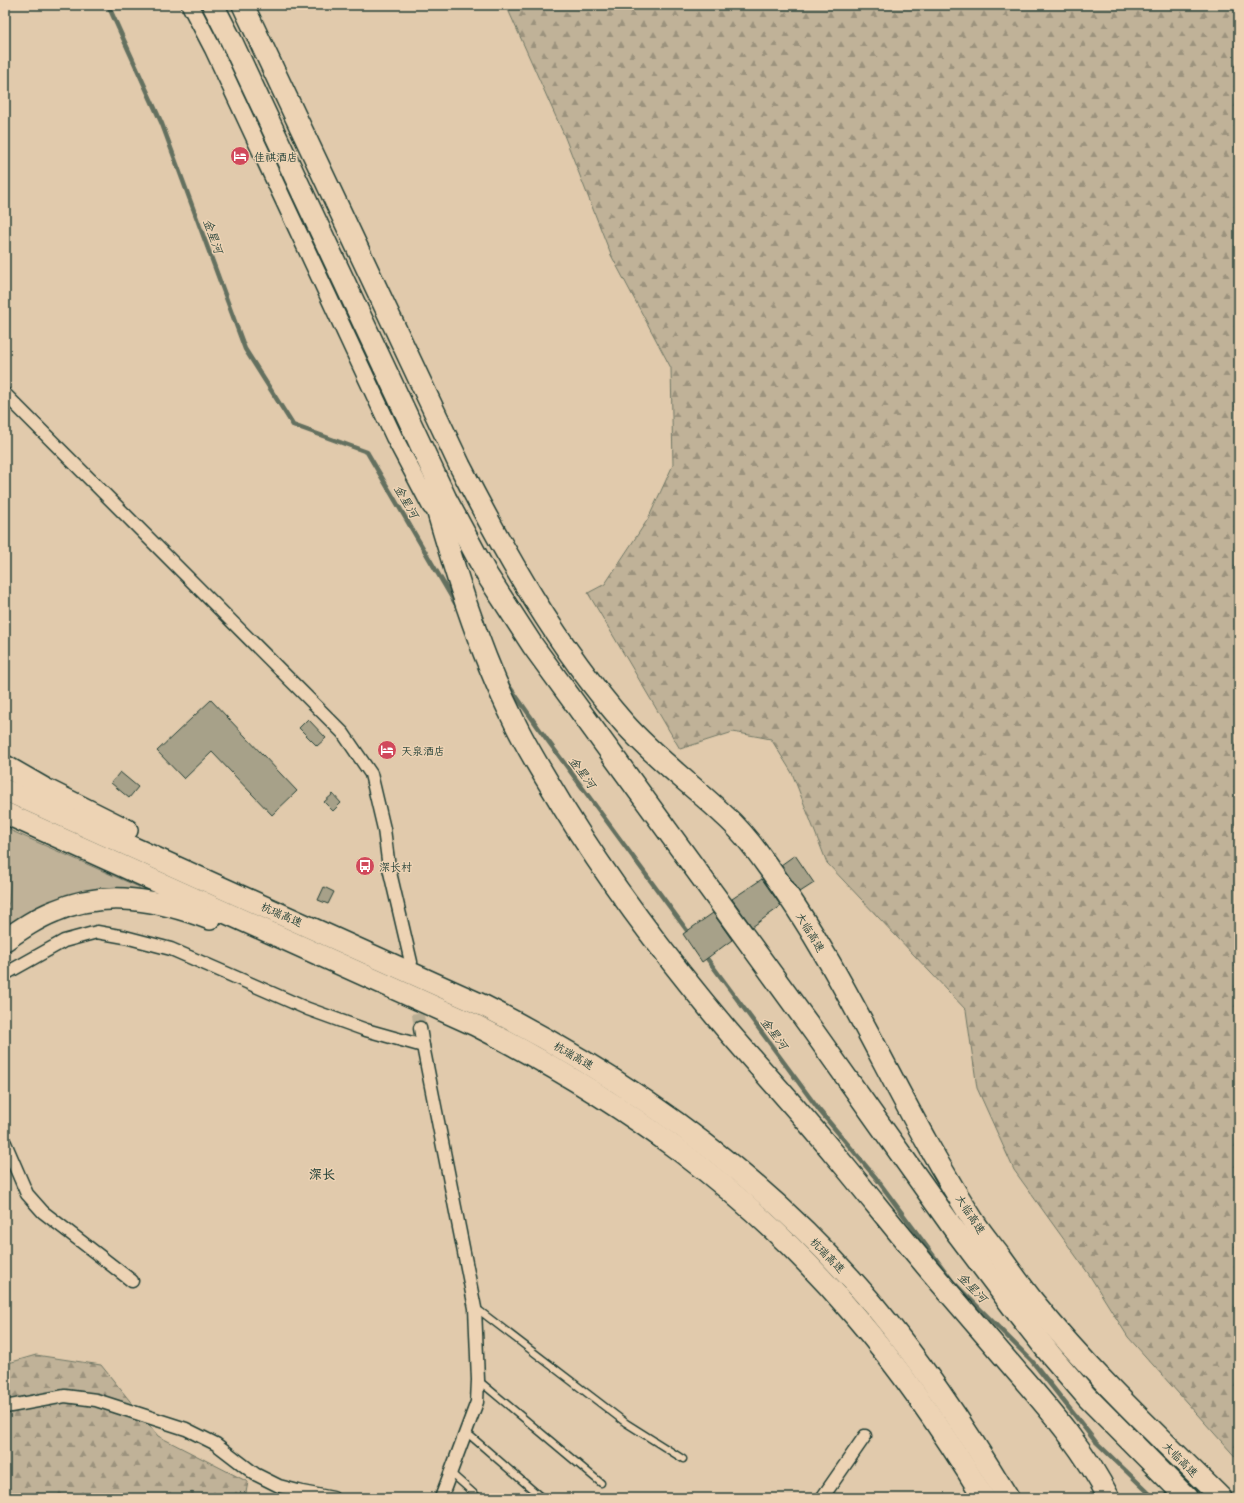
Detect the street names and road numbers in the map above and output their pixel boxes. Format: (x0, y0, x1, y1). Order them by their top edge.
street label: 杭瑞高速 (258, 897, 306, 931)
street label: 大临高速 (792, 909, 830, 955)
street label: 杭瑞高速 (551, 1037, 597, 1073)
street label: 大临高速 (952, 1191, 990, 1237)
street label: 杭瑞高速 (807, 1233, 849, 1277)
street label: 大临高速 (1159, 1437, 1203, 1481)

